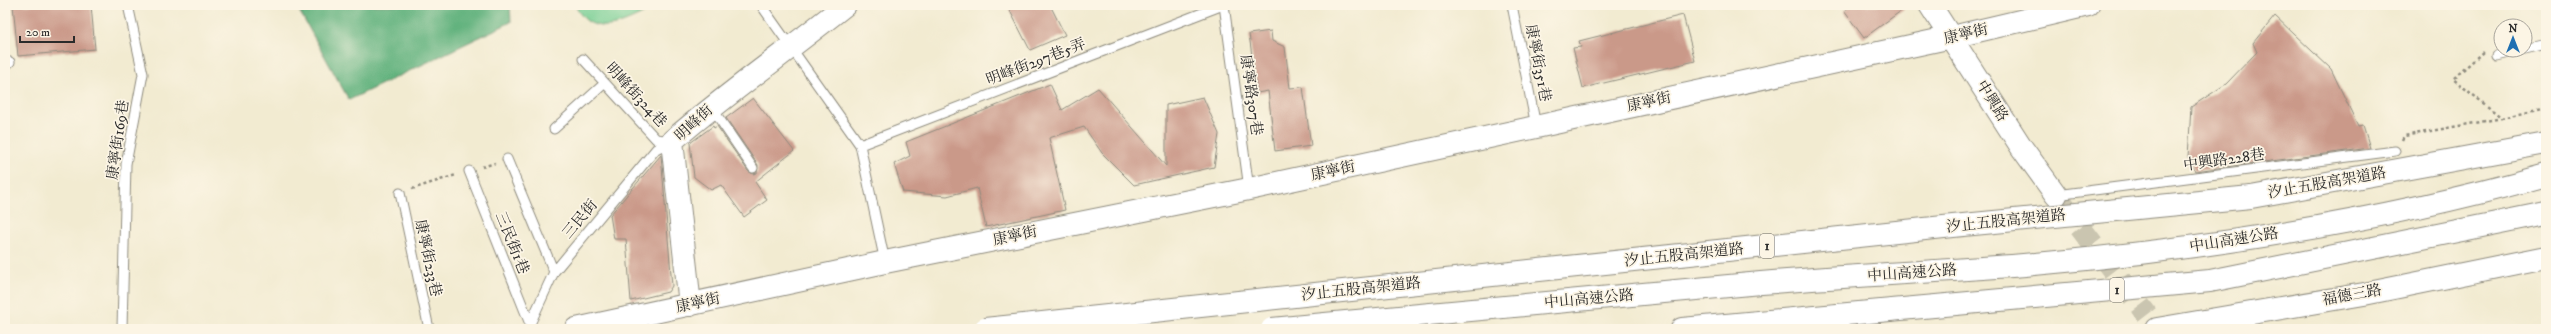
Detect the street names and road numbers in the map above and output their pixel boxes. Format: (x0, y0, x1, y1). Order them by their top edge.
street label: 康寧街 (1942, 20, 1990, 48)
street label: 康寧街351巷 (1521, 23, 1555, 103)
street label: 明峰街297巷5弄 (983, 34, 1089, 90)
street label: 康寧路307巷 (1236, 53, 1266, 137)
street label: 明峰街324巷 (601, 59, 671, 131)
street label: 中興路 (1972, 77, 2012, 125)
street label: 康寧街 (1625, 88, 1673, 116)
street label: 康寧街169巷 (103, 99, 133, 181)
street label: 明峰街 (671, 101, 717, 145)
street label: 中興路228巷 (2182, 145, 2266, 175)
street label: 康寧街 (1309, 157, 1357, 185)
street label: 汐止五股高架道路 (2266, 163, 2388, 203)
street label: 三民街 (558, 196, 602, 242)
street label: 汐止五股高架道路 (1945, 205, 2067, 237)
street label: 三民街1巷 (491, 209, 533, 277)
street label: 康寧街233巷 (411, 218, 445, 298)
street label: 康寧街 (991, 222, 1039, 250)
street label: 中山高速公路 (2188, 224, 2280, 256)
road number: 1 (1760, 234, 1774, 258)
street label: 汐止五股高架道路 (1623, 239, 1745, 271)
street label: 中山高速公路 (1866, 260, 1958, 286)
street label: 汐止五股高架道路 (1300, 273, 1422, 305)
road number: 1 (2110, 278, 2124, 302)
street label: 福德三路 (2321, 280, 2383, 310)
street label: 中山高速公路 (1543, 286, 1635, 312)
street label: 康寧街 (674, 289, 722, 317)

